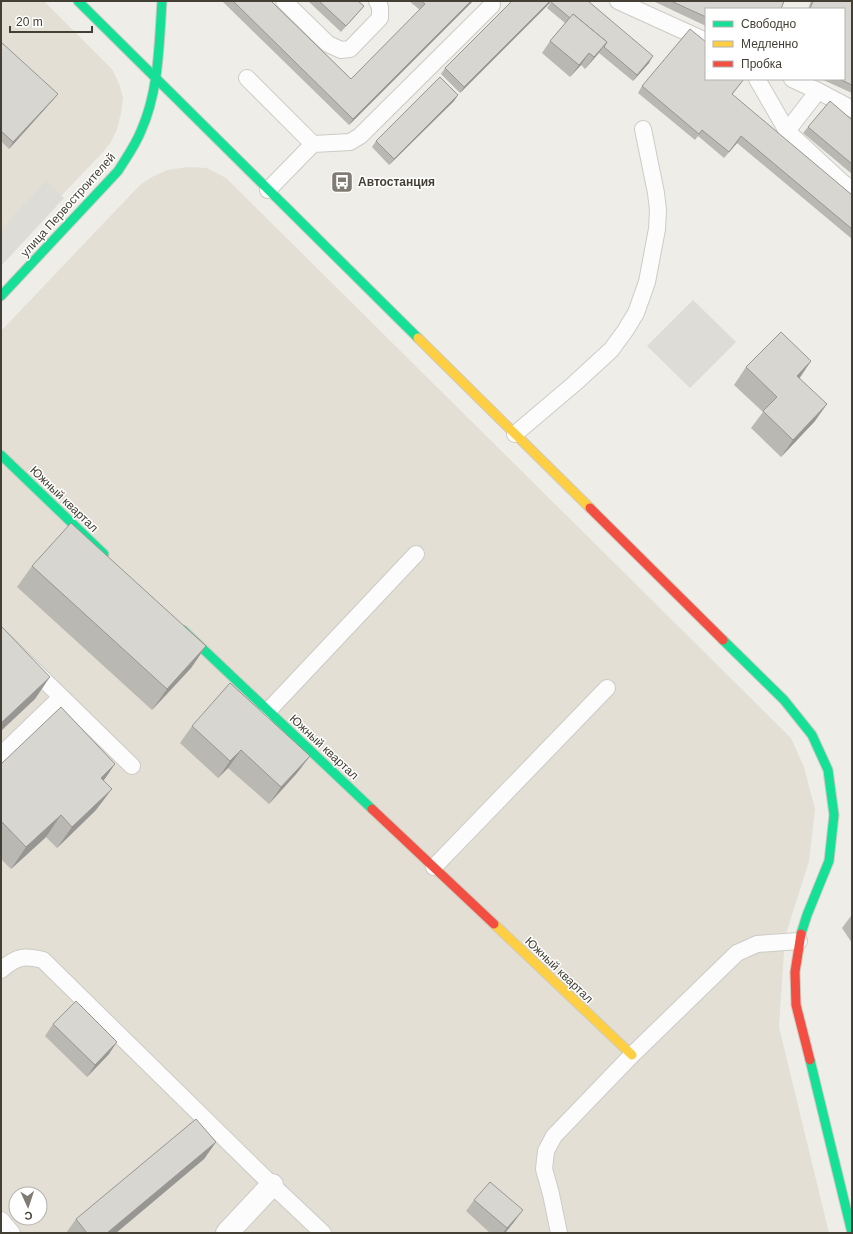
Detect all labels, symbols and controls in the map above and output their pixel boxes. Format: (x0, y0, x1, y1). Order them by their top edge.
scale bar (10, 8, 92, 34)
legend (705, 8, 845, 80)
text: 20 m (16, 15, 43, 29)
text: Свободно (741, 17, 796, 31)
text: Медленно (741, 37, 798, 51)
text: Пробка (741, 57, 782, 71)
street label: улица Первостроителей (18, 150, 118, 260)
bus stop icon: Автостанция (329, 169, 355, 195)
place label: Автостанция (358, 175, 435, 189)
street label: Южный квартал (27, 463, 101, 535)
street label: Южный квартал (287, 712, 361, 782)
street label: Южный квартал (522, 934, 596, 1006)
north arrow (8, 1186, 48, 1226)
text: С (24, 1210, 33, 1222)

